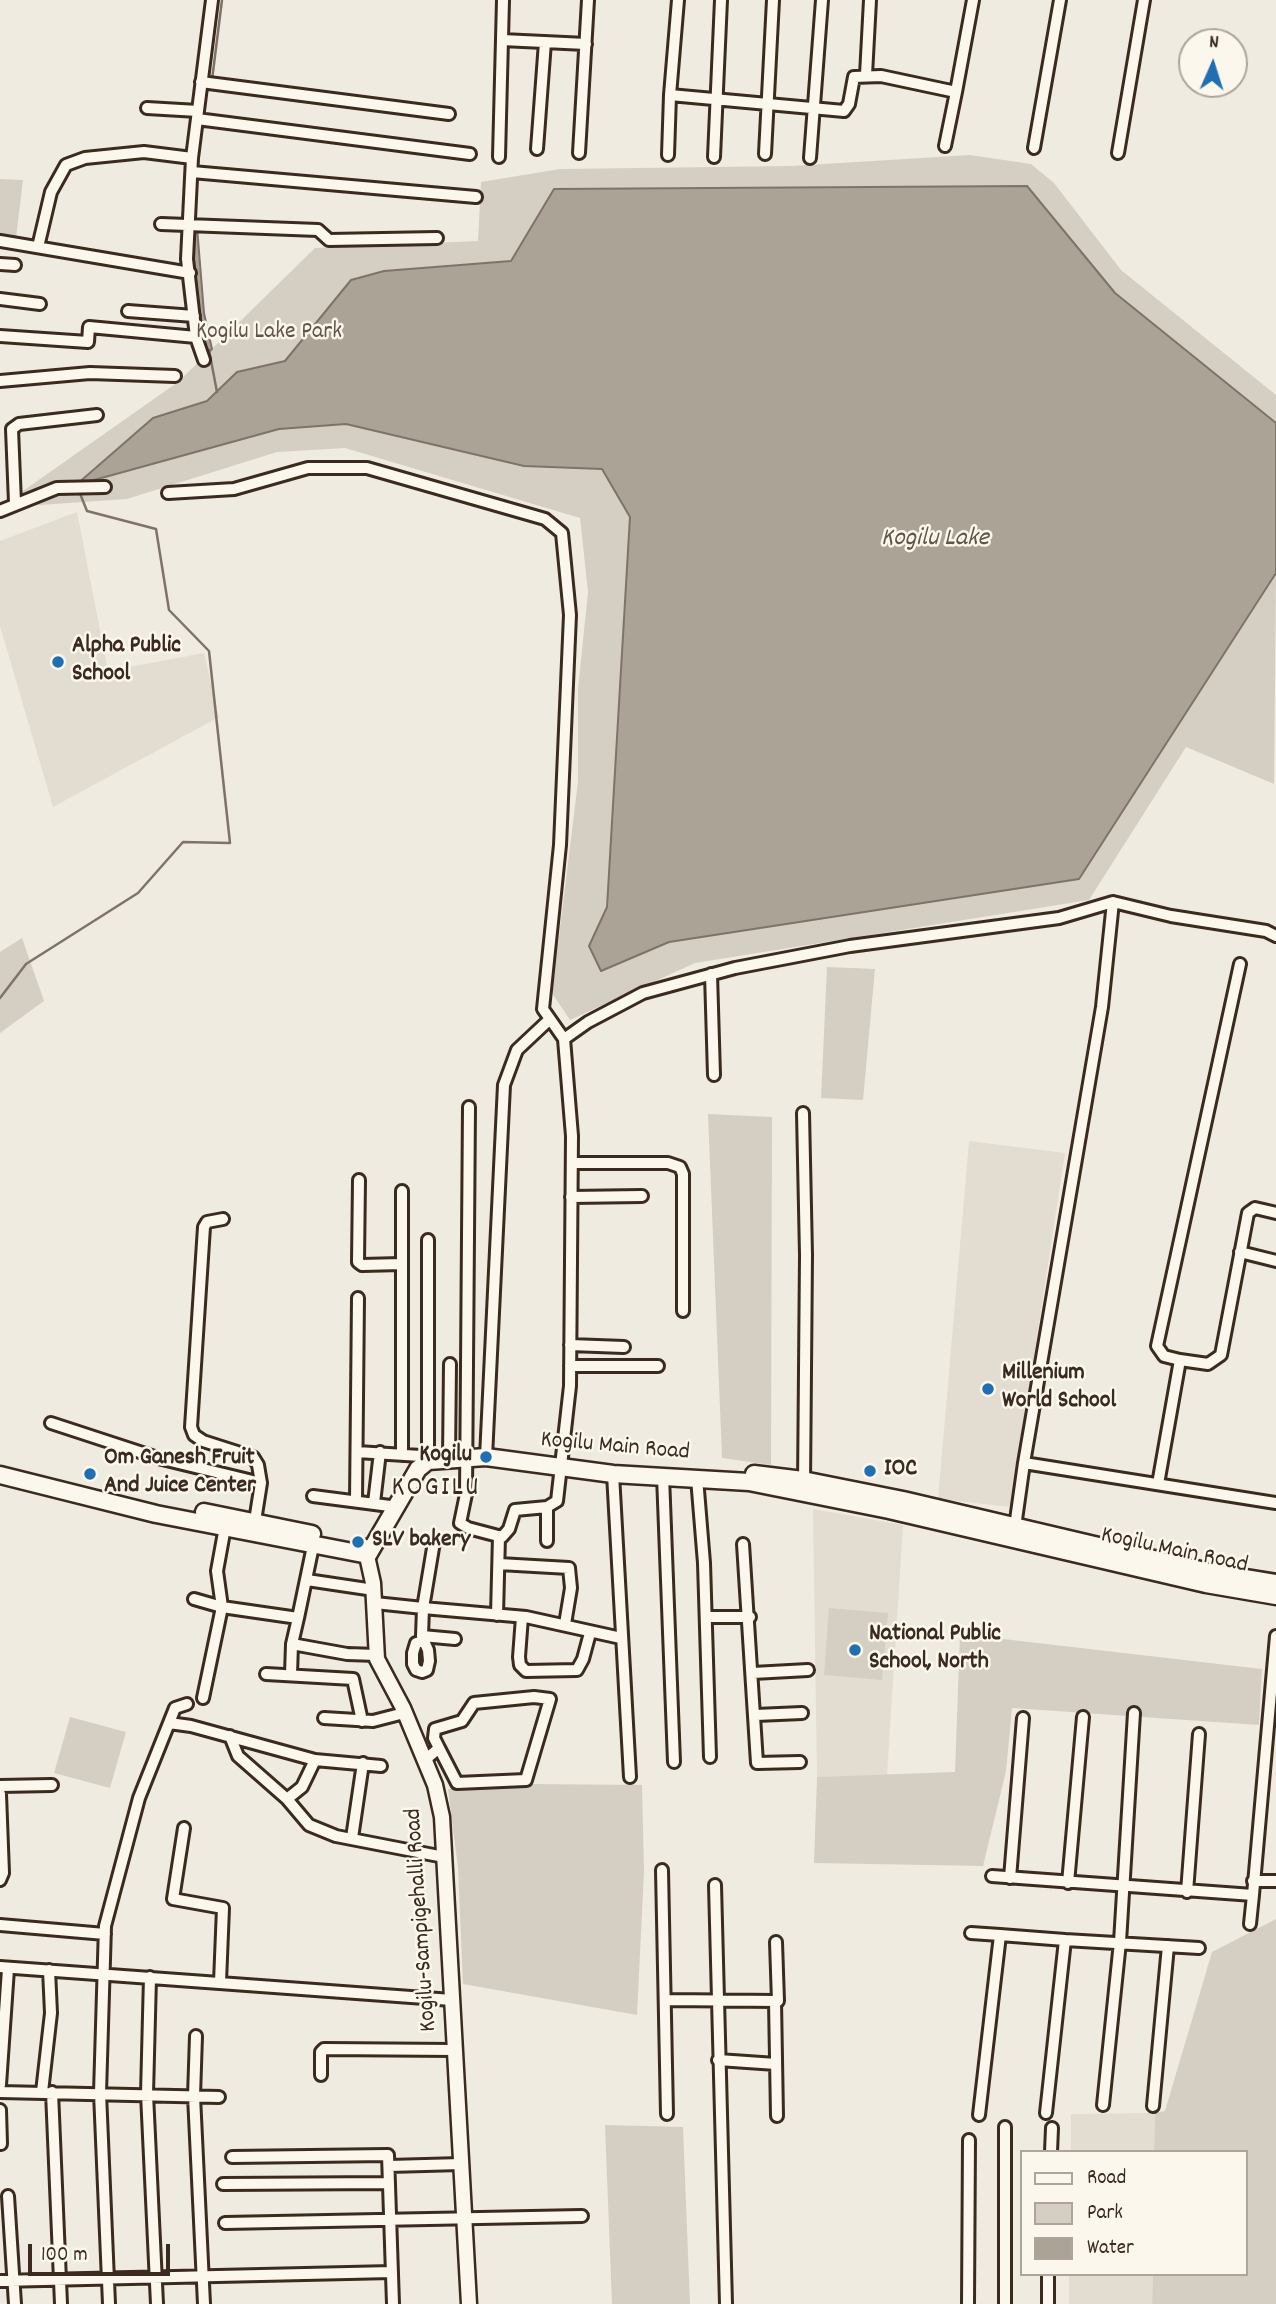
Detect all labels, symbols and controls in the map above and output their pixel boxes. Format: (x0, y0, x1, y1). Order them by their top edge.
north arrow (1178, 28, 1248, 98)
text: N (1209, 30, 1219, 57)
park label: Kogilu Lake Park (196, 320, 342, 348)
water label: Kogilu Lake (881, 524, 989, 556)
place label: Alpha Public School (72, 634, 181, 690)
marker: Alpha Public School (50, 654, 66, 670)
place label: Millenium World School (1002, 1361, 1116, 1417)
marker: Millenium World School (980, 1381, 996, 1397)
street label: Kogilu Main Road (539, 1427, 691, 1469)
place label: Kogilu (419, 1443, 472, 1471)
place label: Om Ganesh Fruit And Juice Center (104, 1446, 256, 1502)
marker: Kogilu (478, 1449, 494, 1465)
place label: IOC (884, 1457, 917, 1485)
marker: IOC (862, 1463, 878, 1479)
marker: Om Ganesh Fruit And Juice Center (82, 1466, 98, 1482)
district label: KOGILU (392, 1473, 480, 1507)
street label: Kogilu Main Road (1098, 1522, 1250, 1582)
place label: SLV bakery (372, 1528, 470, 1556)
marker: SLV bakery (350, 1534, 366, 1550)
place label: National Public School, North (869, 1622, 1001, 1678)
marker: National Public School, North (847, 1642, 863, 1658)
street label: Kogilu-Sampigehalli Road (401, 1807, 445, 2033)
legend (1020, 2150, 1248, 2276)
text: Road (1087, 2164, 1126, 2194)
text: Park (1087, 2199, 1123, 2229)
scale bar (32, 2230, 173, 2274)
text: Water (1087, 2234, 1134, 2264)
text: 100 m (41, 2241, 88, 2271)

